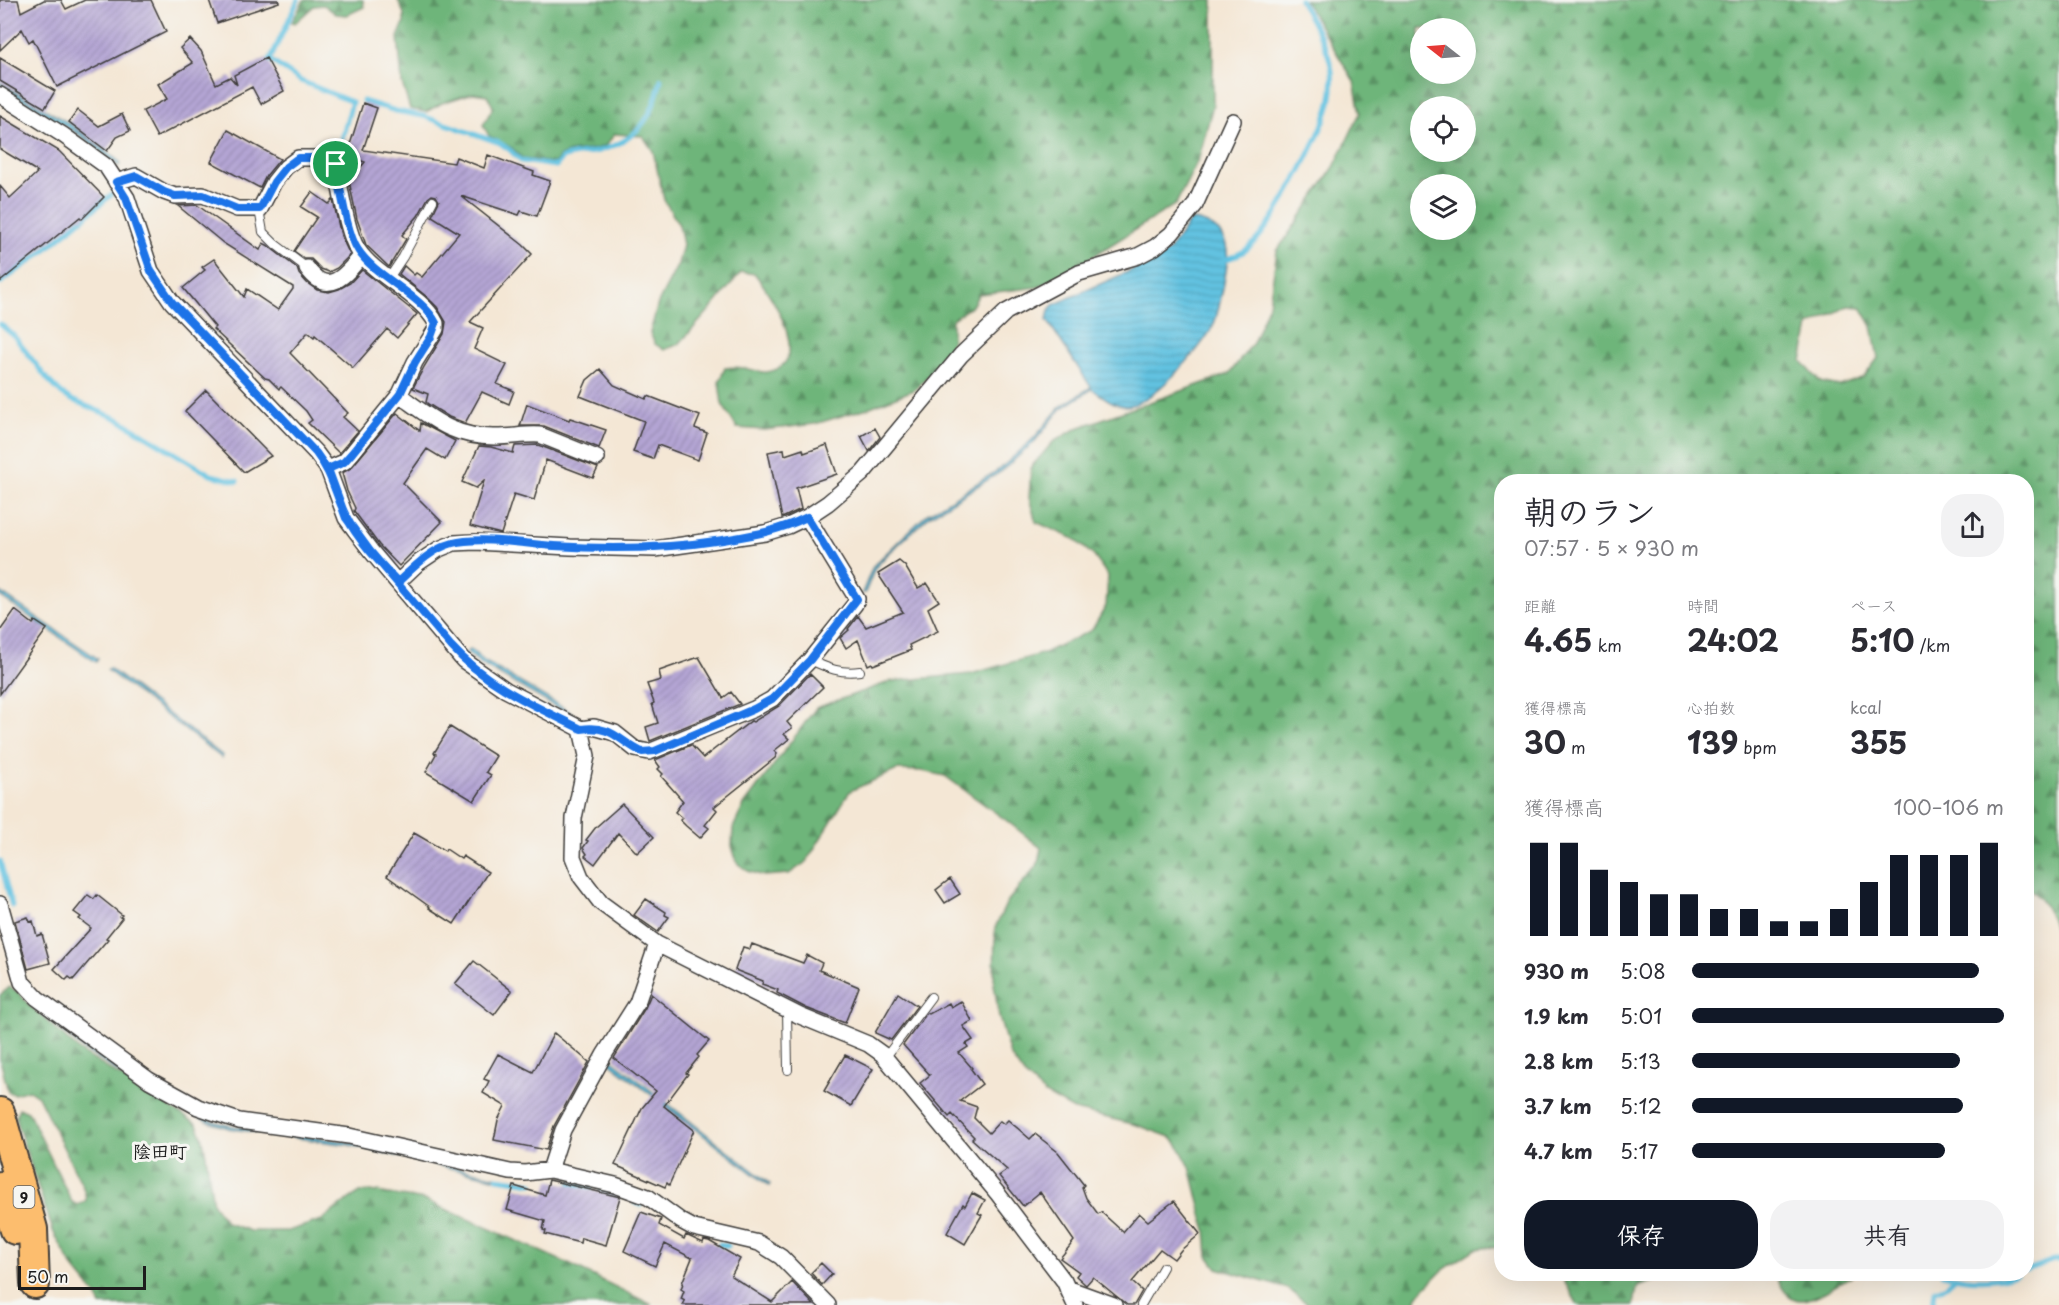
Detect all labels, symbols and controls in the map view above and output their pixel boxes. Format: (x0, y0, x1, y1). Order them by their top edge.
north arrow (1410, 18, 1476, 84)
map controls (1410, 18, 1476, 240)
button: locate (1410, 96, 1476, 162)
pin (310, 138, 361, 189)
icon: arrive (319, 147, 352, 180)
button: layers (1410, 174, 1476, 240)
text: 朝のラン (1524, 485, 1656, 535)
button: share (1941, 494, 2004, 557)
text: 07:57 · 5 × 930 m (1524, 533, 1699, 563)
text: 距離 (1524, 593, 1556, 617)
text: 時間 (1687, 593, 1719, 617)
text: ペース (1850, 593, 1897, 617)
text: 4.65 (1524, 617, 1592, 662)
text: 24:02 (1687, 617, 1779, 662)
text: 5:10 (1850, 617, 1915, 662)
text: km (1592, 633, 1622, 657)
text: /km (1915, 633, 1950, 657)
text: 獲得標高 (1524, 695, 1588, 719)
text: 心拍数 (1687, 695, 1735, 719)
text: kcal (1850, 695, 1882, 719)
text: 30 (1524, 719, 1566, 764)
text: 139 (1687, 719, 1738, 764)
text: 355 (1850, 719, 1908, 764)
text: m (1566, 735, 1586, 759)
text: bpm (1738, 735, 1777, 759)
text: 獲得標高 (1524, 792, 1604, 822)
text: 100–106 m (1894, 792, 2004, 822)
text: 930 m (1524, 956, 1589, 986)
text: 5:08 (1620, 956, 1666, 986)
text: 1.9 km (1524, 1001, 1589, 1031)
text: 5:01 (1620, 1001, 1662, 1031)
text: 2.8 km (1524, 1046, 1593, 1076)
text: 5:13 (1620, 1046, 1661, 1076)
text: 3.7 km (1524, 1091, 1592, 1121)
text: 5:12 (1620, 1091, 1662, 1121)
text: 4.7 km (1524, 1136, 1593, 1166)
text: 5:17 (1620, 1136, 1658, 1166)
district label: 陰田町 (133, 1137, 187, 1164)
road number: 9 (14, 1186, 34, 1208)
button: 保存 (1524, 1200, 1758, 1269)
button: 共有 (1770, 1200, 2004, 1269)
scale bar (18, 1263, 146, 1290)
text: 50 m (27, 1264, 68, 1288)

